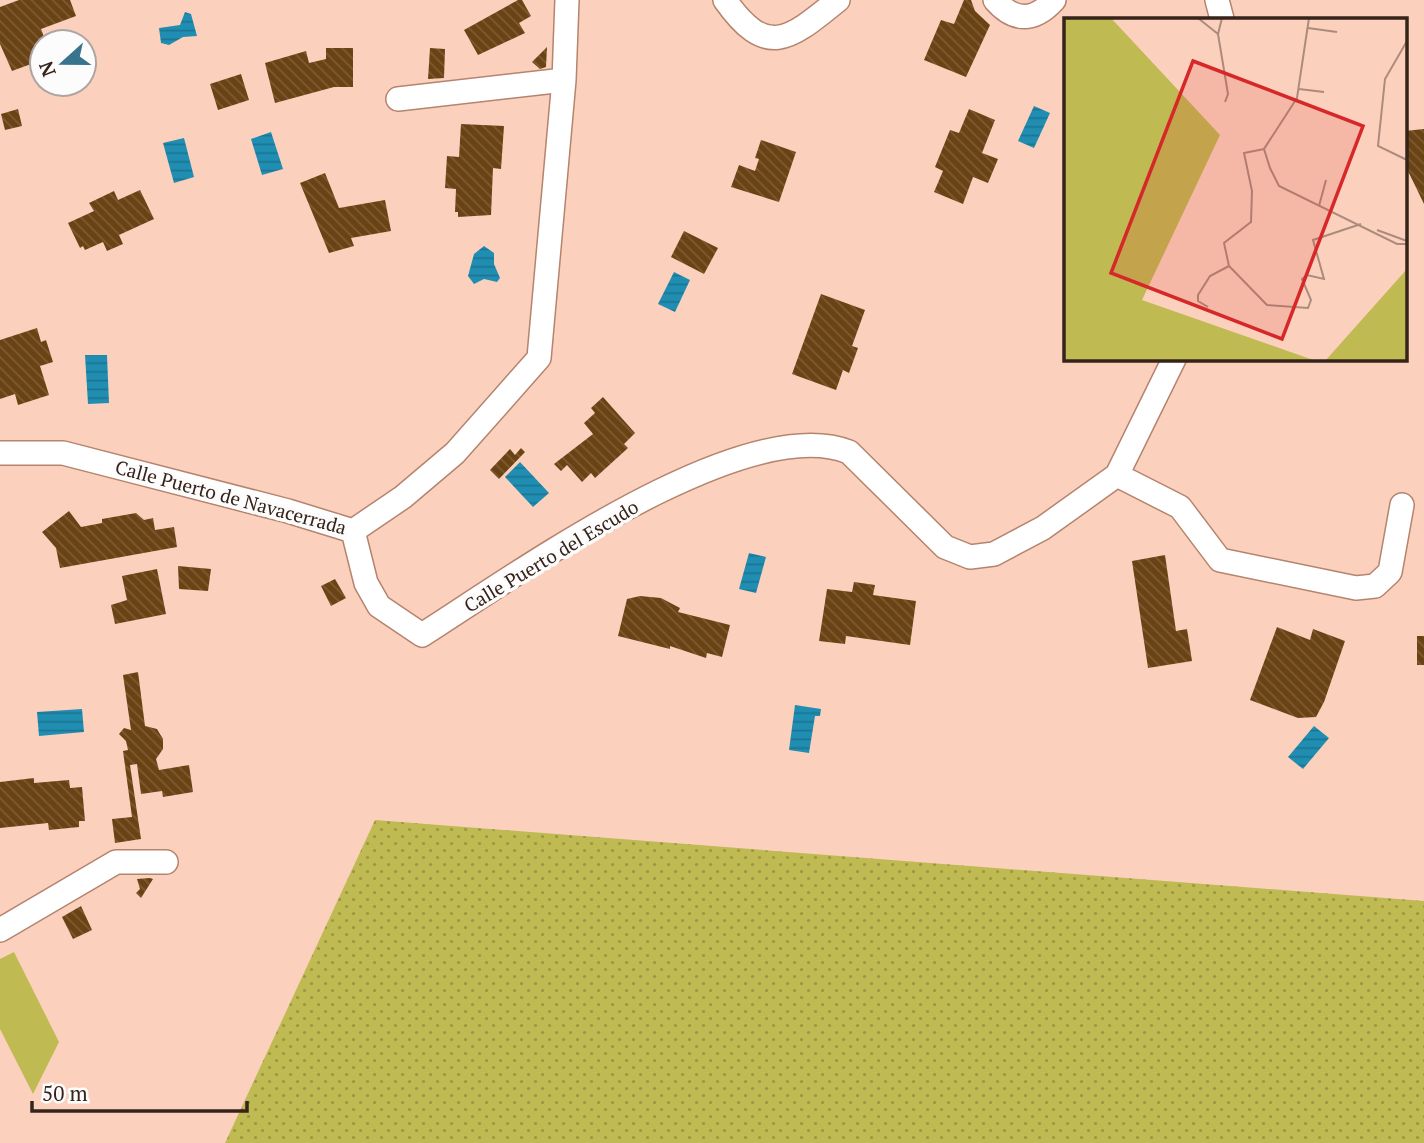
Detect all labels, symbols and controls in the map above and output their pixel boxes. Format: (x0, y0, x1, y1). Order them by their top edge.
inset map (1064, 18, 1406, 360)
north arrow (28, 28, 98, 98)
text: N (32, 58, 61, 80)
street label: Calle Puerto de Navacerrada (113, 454, 350, 540)
street label: Calle Puerto del Escudo (459, 494, 643, 618)
scale bar (32, 1070, 247, 1114)
text: 50 m (42, 1079, 88, 1107)

